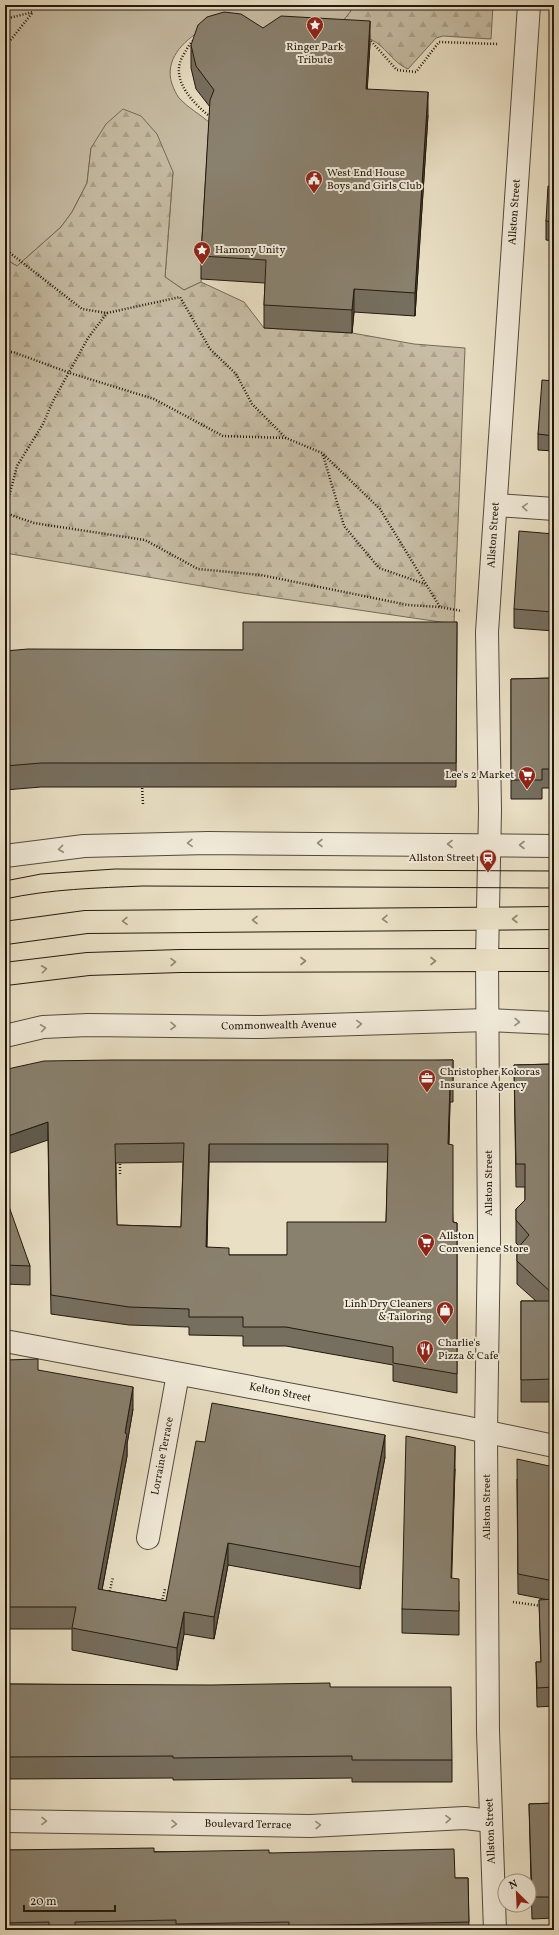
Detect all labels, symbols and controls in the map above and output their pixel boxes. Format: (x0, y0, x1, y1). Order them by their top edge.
place icon: Ringer Park Tribute (305, 15, 325, 40)
place label: Ringer Park Tribute (286, 40, 344, 68)
place label: West End House Boys and Girls Club (327, 166, 422, 194)
public building icon: West End House Boys and Girls Club (304, 169, 324, 194)
street label: Allston Street (505, 178, 525, 246)
place icon: Hamony Unity (192, 240, 212, 265)
place label: Hamony Unity (215, 243, 285, 258)
street label: Allston Street (484, 501, 504, 569)
one-way arrow (522, 502, 528, 511)
supermarket icon: Lee's 2 Market (517, 765, 537, 790)
place label: Lee's 2 Market (445, 768, 514, 783)
one-way arrow (187, 839, 193, 848)
one-way arrow (317, 839, 323, 847)
one-way arrow (447, 840, 453, 848)
one-way arrow (519, 841, 525, 849)
one-way arrow (58, 844, 64, 853)
station icon: Allston Street (478, 848, 498, 873)
place label: Allston Street (409, 851, 475, 866)
one-way arrow (512, 914, 518, 923)
one-way arrow (382, 915, 388, 923)
one-way arrow (252, 916, 258, 924)
one-way arrow (122, 917, 128, 926)
one-way arrow (170, 957, 176, 966)
one-way arrow (300, 957, 306, 965)
one-way arrow (430, 957, 436, 965)
one-way arrow (41, 965, 47, 974)
street label: Commonwealth Avenue (221, 1017, 337, 1035)
one-way arrow (514, 1017, 520, 1026)
one-way arrow (356, 1020, 362, 1029)
one-way arrow (170, 1022, 176, 1030)
one-way arrow (40, 1024, 46, 1033)
place label: Christopher Kokoras Insurance Agency (440, 1065, 540, 1093)
office icon: Christopher Kokoras Insurance Agency (417, 1068, 437, 1093)
street label: Allston Street (482, 1150, 497, 1216)
place label: Allston Convenience Store (439, 1229, 529, 1257)
supermarket icon: Allston Convenience Store (416, 1232, 436, 1257)
place label: Linh Dry Cleaners & Tailoring (344, 1297, 432, 1325)
shop icon: Linh Dry Cleaners & Tailoring (435, 1300, 455, 1325)
place label: Charlie's Pizza & Cafe (438, 1336, 498, 1364)
restaurant icon: Charlie's Pizza & Cafe (415, 1339, 435, 1364)
street label: Kelton Street (248, 1380, 312, 1406)
street label: Lorraine Terrace (148, 1416, 178, 1496)
street label: Allston Street (480, 1474, 495, 1540)
street label: Allston Street (482, 1798, 500, 1864)
one-way arrow (445, 1814, 451, 1823)
one-way arrow (41, 1817, 47, 1826)
street label: Boulevard Terrace (204, 1817, 292, 1833)
one-way arrow (171, 1819, 177, 1828)
one-way arrow (315, 1821, 321, 1830)
north arrow (497, 1873, 537, 1913)
text: N (507, 1877, 520, 1894)
scale bar (24, 1887, 115, 1913)
text: 20 m (30, 1894, 57, 1910)

